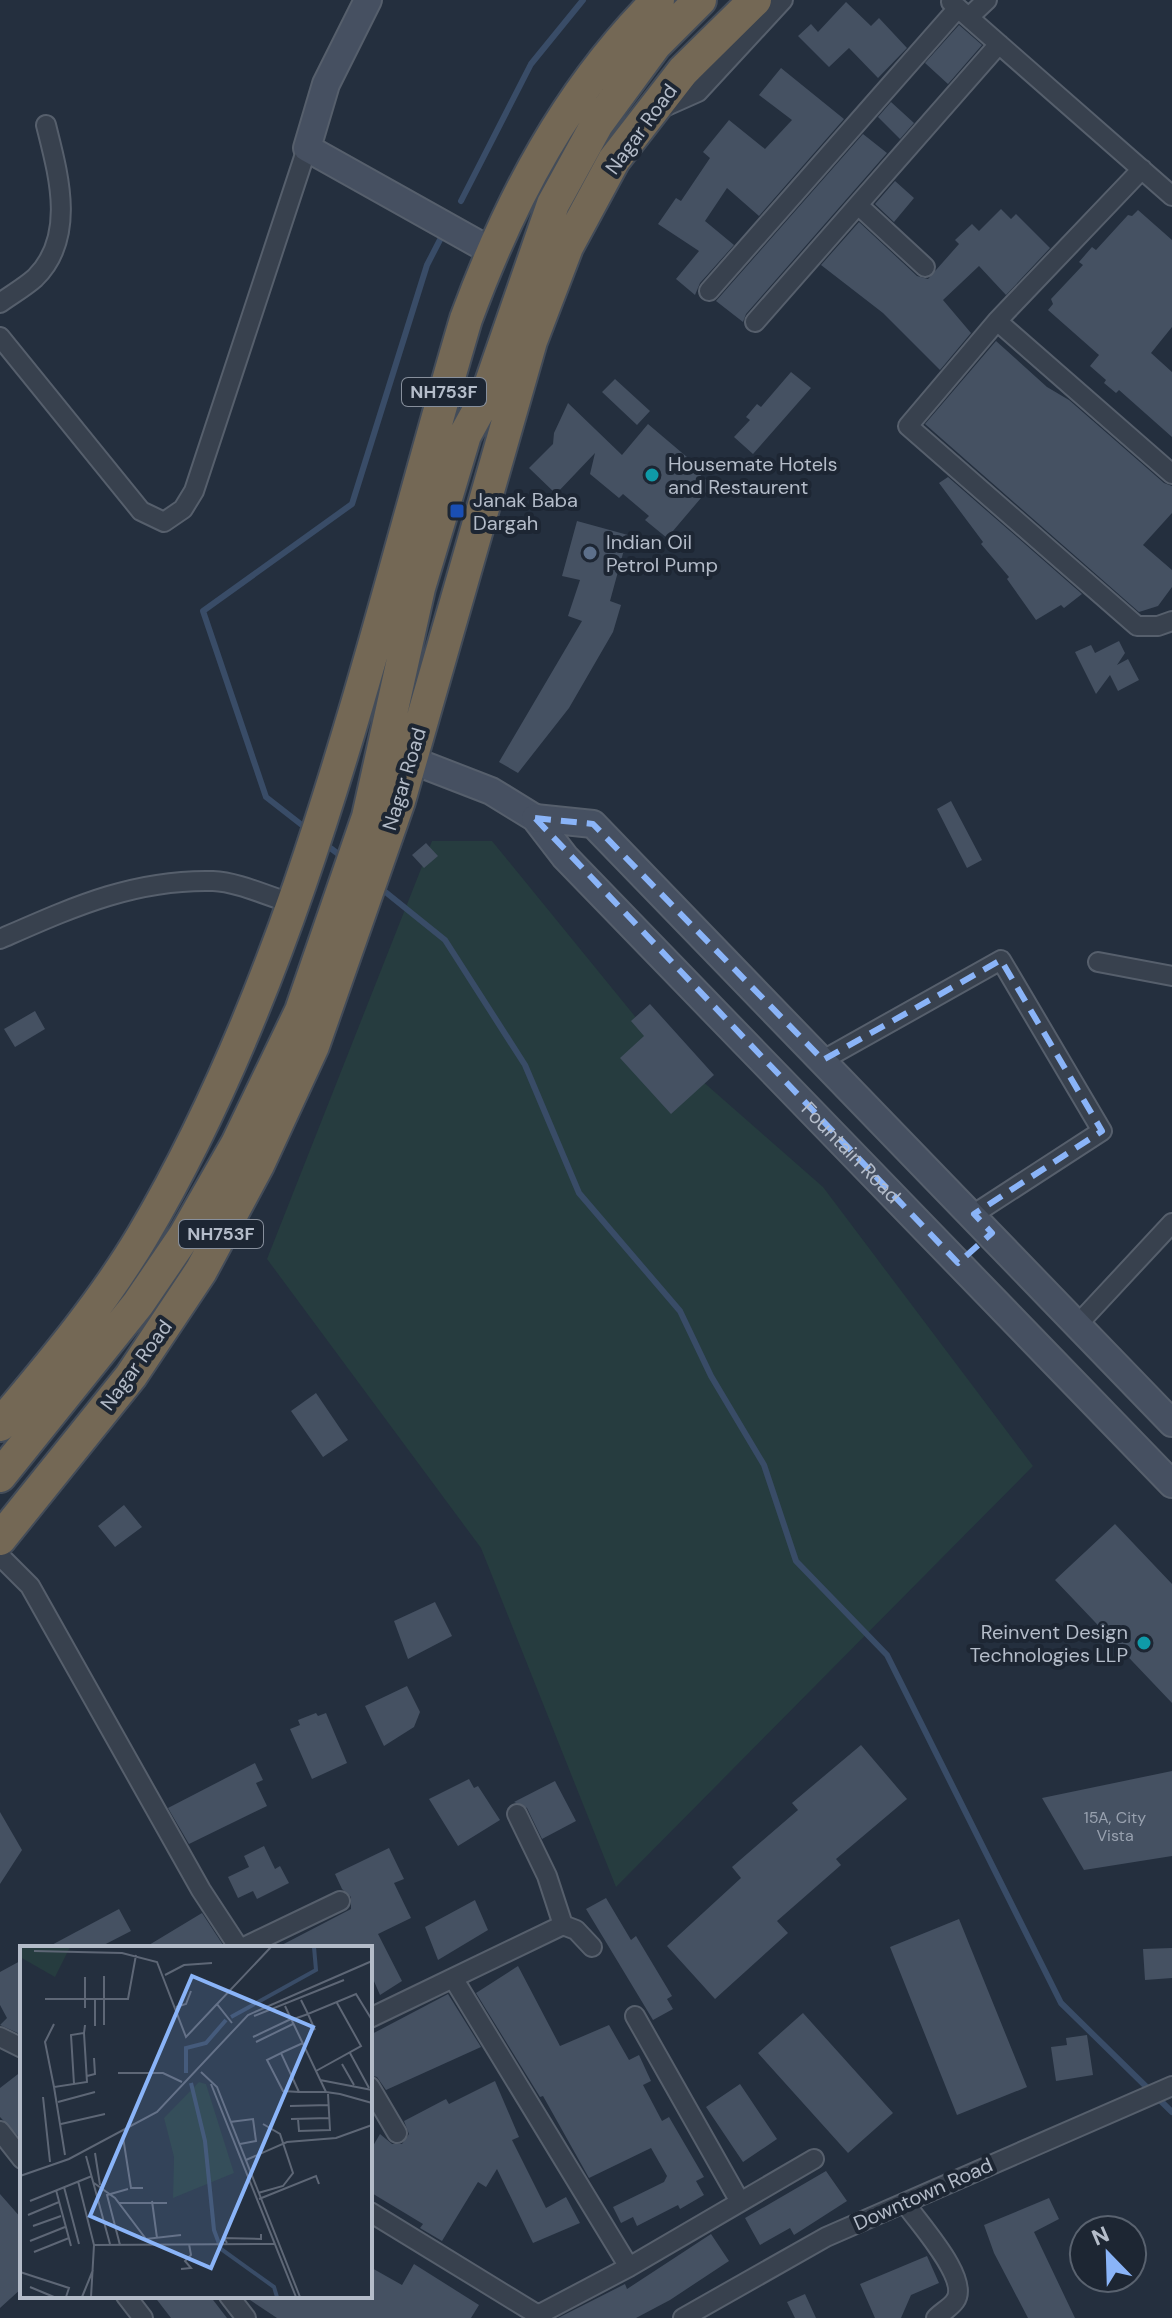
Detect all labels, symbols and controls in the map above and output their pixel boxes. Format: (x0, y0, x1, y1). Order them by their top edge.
street label: Nagar Road (599, 78, 683, 180)
road number: NH753F (402, 378, 486, 406)
place label: Housemate Hotels and Restaurent (668, 451, 838, 500)
marker: Housemate Hotels and Restaurent (643, 466, 661, 484)
place label: Janak Baba Dargah (473, 487, 578, 536)
marker: Janak Baba Dargah (448, 502, 466, 520)
place label: Indian Oil Petrol Pump (606, 529, 718, 578)
marker: Indian Oil Petrol Pump (581, 544, 599, 562)
street label: Nagar Road (376, 725, 432, 833)
street label: Fountain Road (796, 1096, 906, 1209)
road number: NH753F (179, 1220, 263, 1248)
street label: Nagar Road (94, 1314, 178, 1416)
place label: Reinvent Design Technologies LLP (970, 1619, 1128, 1668)
marker: Reinvent Design Technologies LLP (1135, 1634, 1153, 1652)
house number: 15A, City Vista (1084, 1807, 1146, 1846)
inset map (20, 1946, 372, 2298)
street label: Downtown Road (849, 2152, 997, 2236)
north arrow (1068, 2214, 1148, 2294)
text: N (1087, 2220, 1113, 2253)

